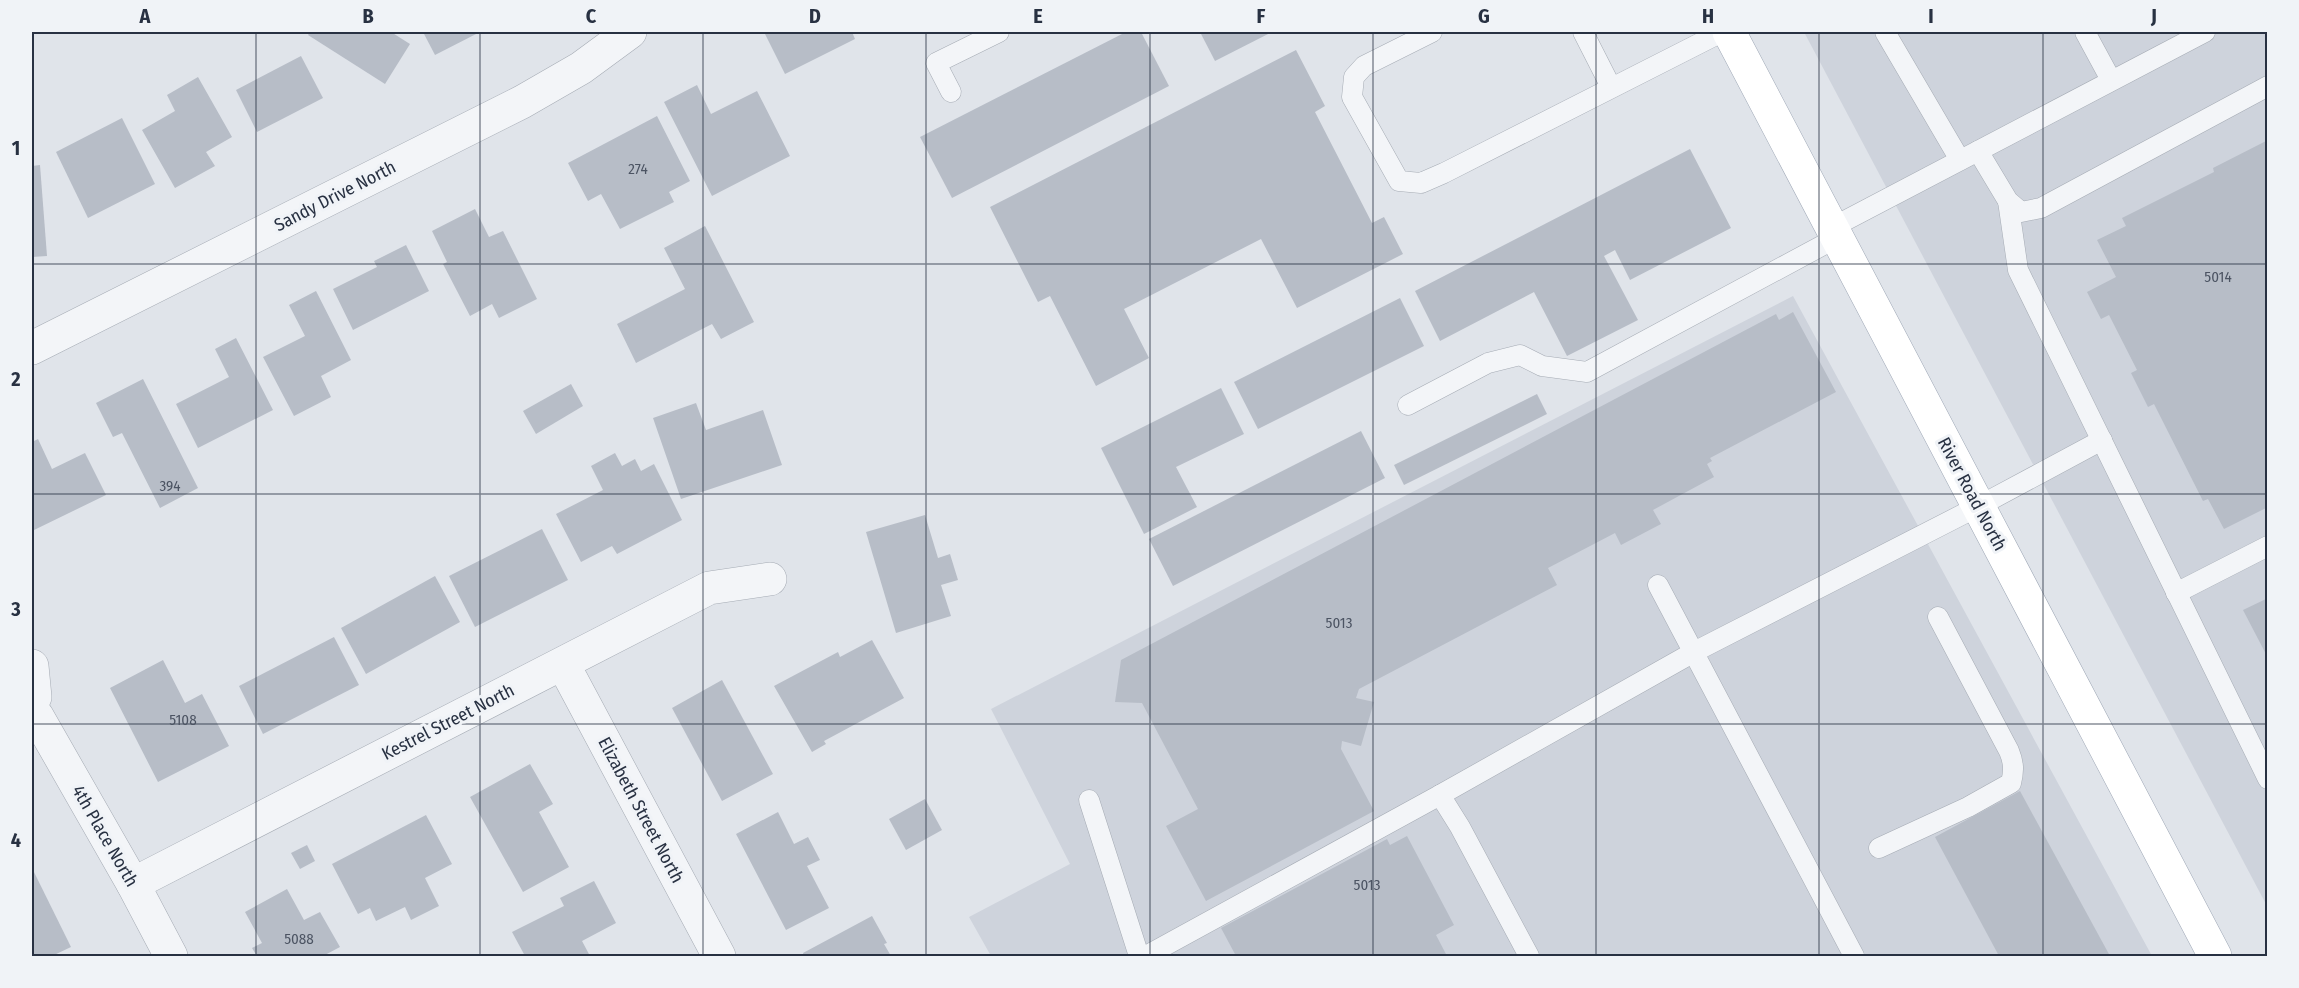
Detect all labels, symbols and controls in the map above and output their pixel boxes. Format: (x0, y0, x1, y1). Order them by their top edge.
text: A (139, 4, 152, 28)
text: B (362, 4, 374, 28)
text: C (586, 4, 597, 28)
text: D (809, 4, 821, 28)
text: E (1033, 4, 1043, 28)
text: F (1257, 4, 1266, 28)
text: G (1478, 4, 1490, 28)
text: H (1702, 4, 1714, 28)
text: I (1928, 4, 1934, 28)
text: J (2150, 4, 2157, 28)
text: 1 (12, 136, 20, 160)
street label: Sandy Drive North (271, 156, 399, 236)
house number: 274 (628, 160, 648, 178)
house number: 5014 (2204, 268, 2232, 286)
text: 2 (10, 367, 21, 391)
street label: River Road North (1933, 434, 2011, 554)
house number: 394 (159, 477, 181, 495)
text: 3 (10, 597, 21, 621)
house number: 5013 (1326, 614, 1353, 632)
street label: Kestrel Street North (378, 679, 518, 765)
house number: 5108 (169, 711, 197, 729)
street label: Elizabeth Street North (593, 733, 689, 887)
street label: 4th Place North (67, 781, 143, 891)
text: 4 (11, 828, 21, 852)
house number: 5013 (1354, 876, 1381, 894)
house number: 5088 (284, 930, 314, 948)

